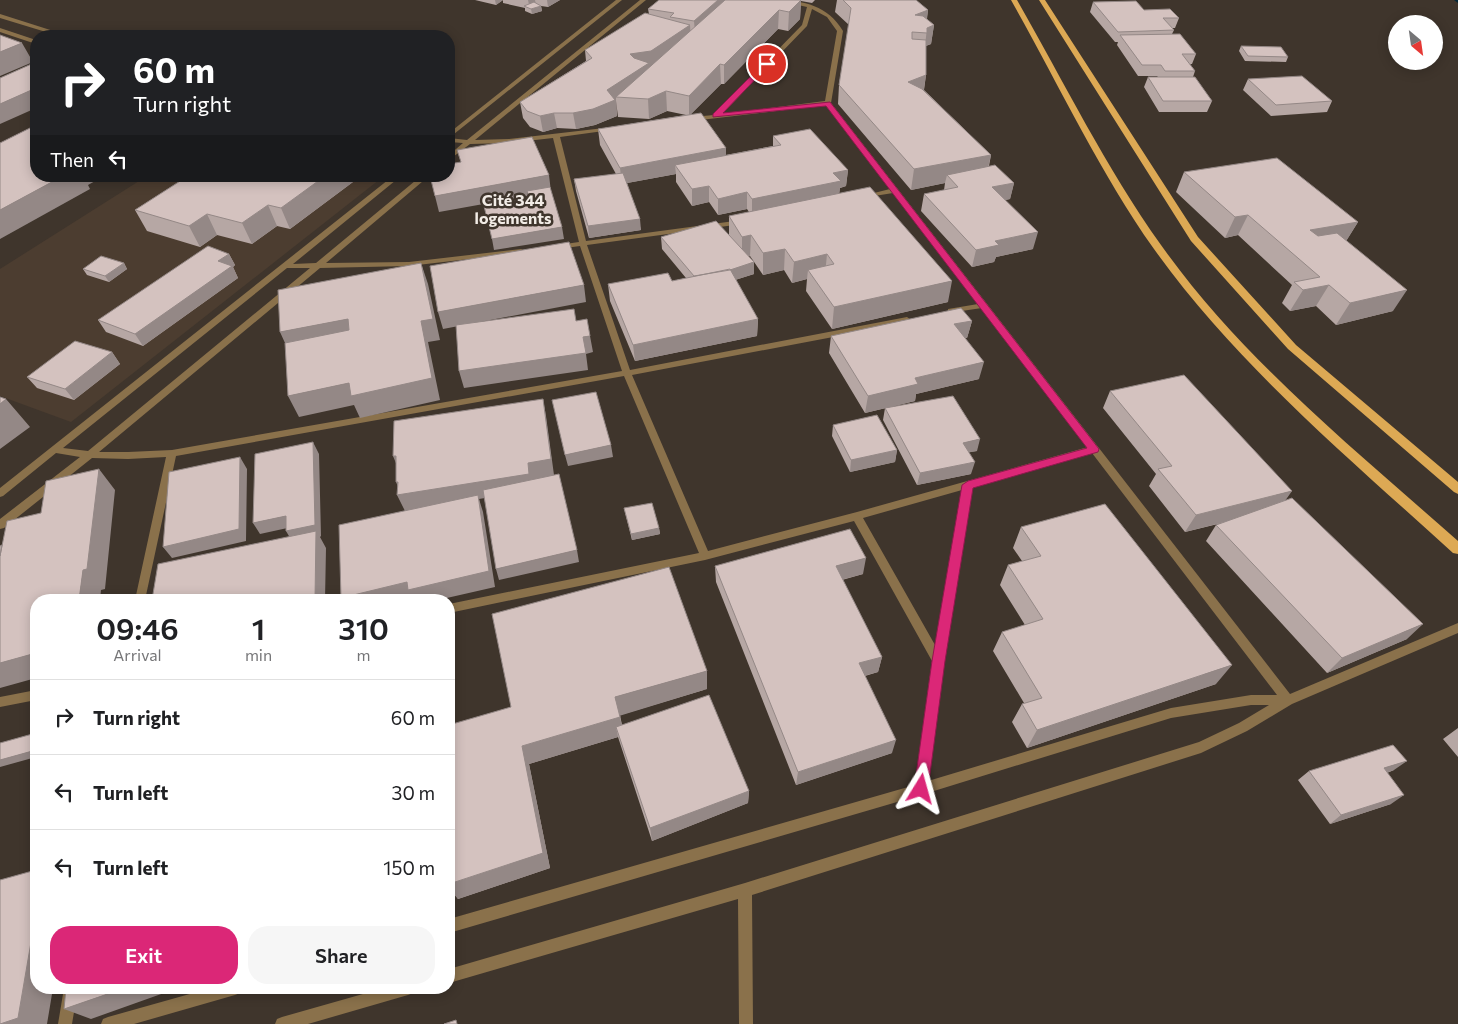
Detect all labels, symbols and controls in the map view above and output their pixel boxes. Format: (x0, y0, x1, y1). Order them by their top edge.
north arrow (1388, 15, 1442, 70)
map controls (1388, 15, 1443, 70)
pin (746, 43, 788, 85)
text: 60 m (133, 47, 215, 90)
icon: right (50, 50, 115, 115)
icon: arrive (753, 50, 781, 78)
text: Turn right (133, 90, 231, 117)
icon: left (104, 145, 132, 173)
text: Then (50, 148, 94, 171)
district label: Cité 344 logements (475, 190, 551, 227)
text: 09:46 (96, 609, 179, 646)
text: 1 (252, 609, 265, 646)
text: 310 (338, 609, 389, 646)
text: Arrival (113, 645, 162, 664)
text: min (245, 645, 272, 664)
text: m (357, 645, 371, 664)
icon: right (50, 703, 78, 731)
text: Turn right (93, 706, 180, 729)
text: 60 m (391, 706, 435, 729)
position arrow (894, 762, 946, 814)
icon: left (50, 778, 78, 806)
text: Turn left (93, 781, 168, 804)
text: 30 m (392, 781, 435, 804)
icon: left (50, 853, 78, 881)
text: Turn left (93, 856, 168, 879)
text: 150 m (383, 856, 435, 879)
button: Exit (50, 926, 238, 984)
button: Share (248, 926, 435, 984)

